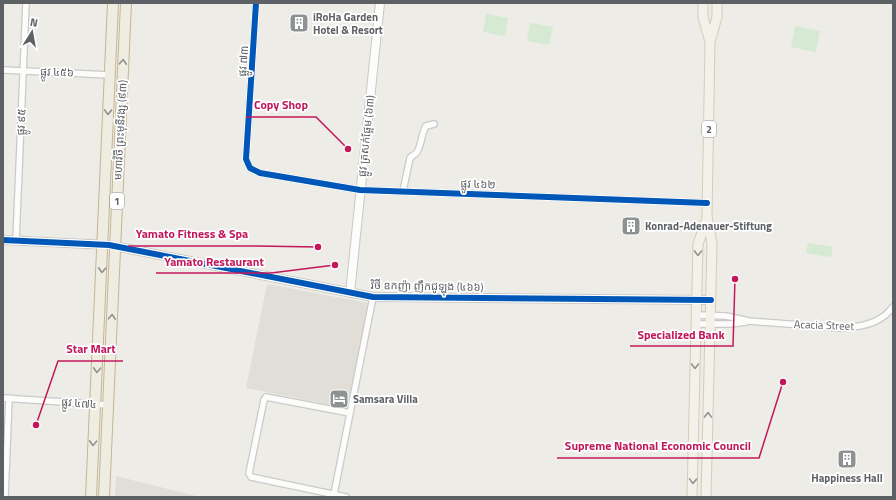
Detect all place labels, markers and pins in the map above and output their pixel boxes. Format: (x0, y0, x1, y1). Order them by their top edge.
place label: iRoHa Garden Hotel & Resort (313, 9, 383, 38)
building icon: iRoHa Garden Hotel & Resort (288, 12, 310, 34)
callout: Copy Shop (246, 93, 316, 117)
building icon: Konrad-Adenauer-Stiftung (620, 215, 642, 237)
place label: Konrad-Adenauer-Stiftung (645, 218, 772, 234)
callout: Yamato Fitness & Spa (128, 222, 256, 246)
callout: Yamato Restaurant (156, 249, 271, 273)
callout: Specialized Bank (630, 322, 733, 346)
callout: Star Mart (58, 337, 123, 361)
hotel icon: Samsara Villa (328, 388, 350, 410)
place label: Samsara Villa (353, 391, 418, 407)
callout: Supreme National Economic Council (557, 434, 759, 458)
building icon: Happiness Hall (836, 448, 858, 470)
place label: Happiness Hall (811, 470, 883, 486)

